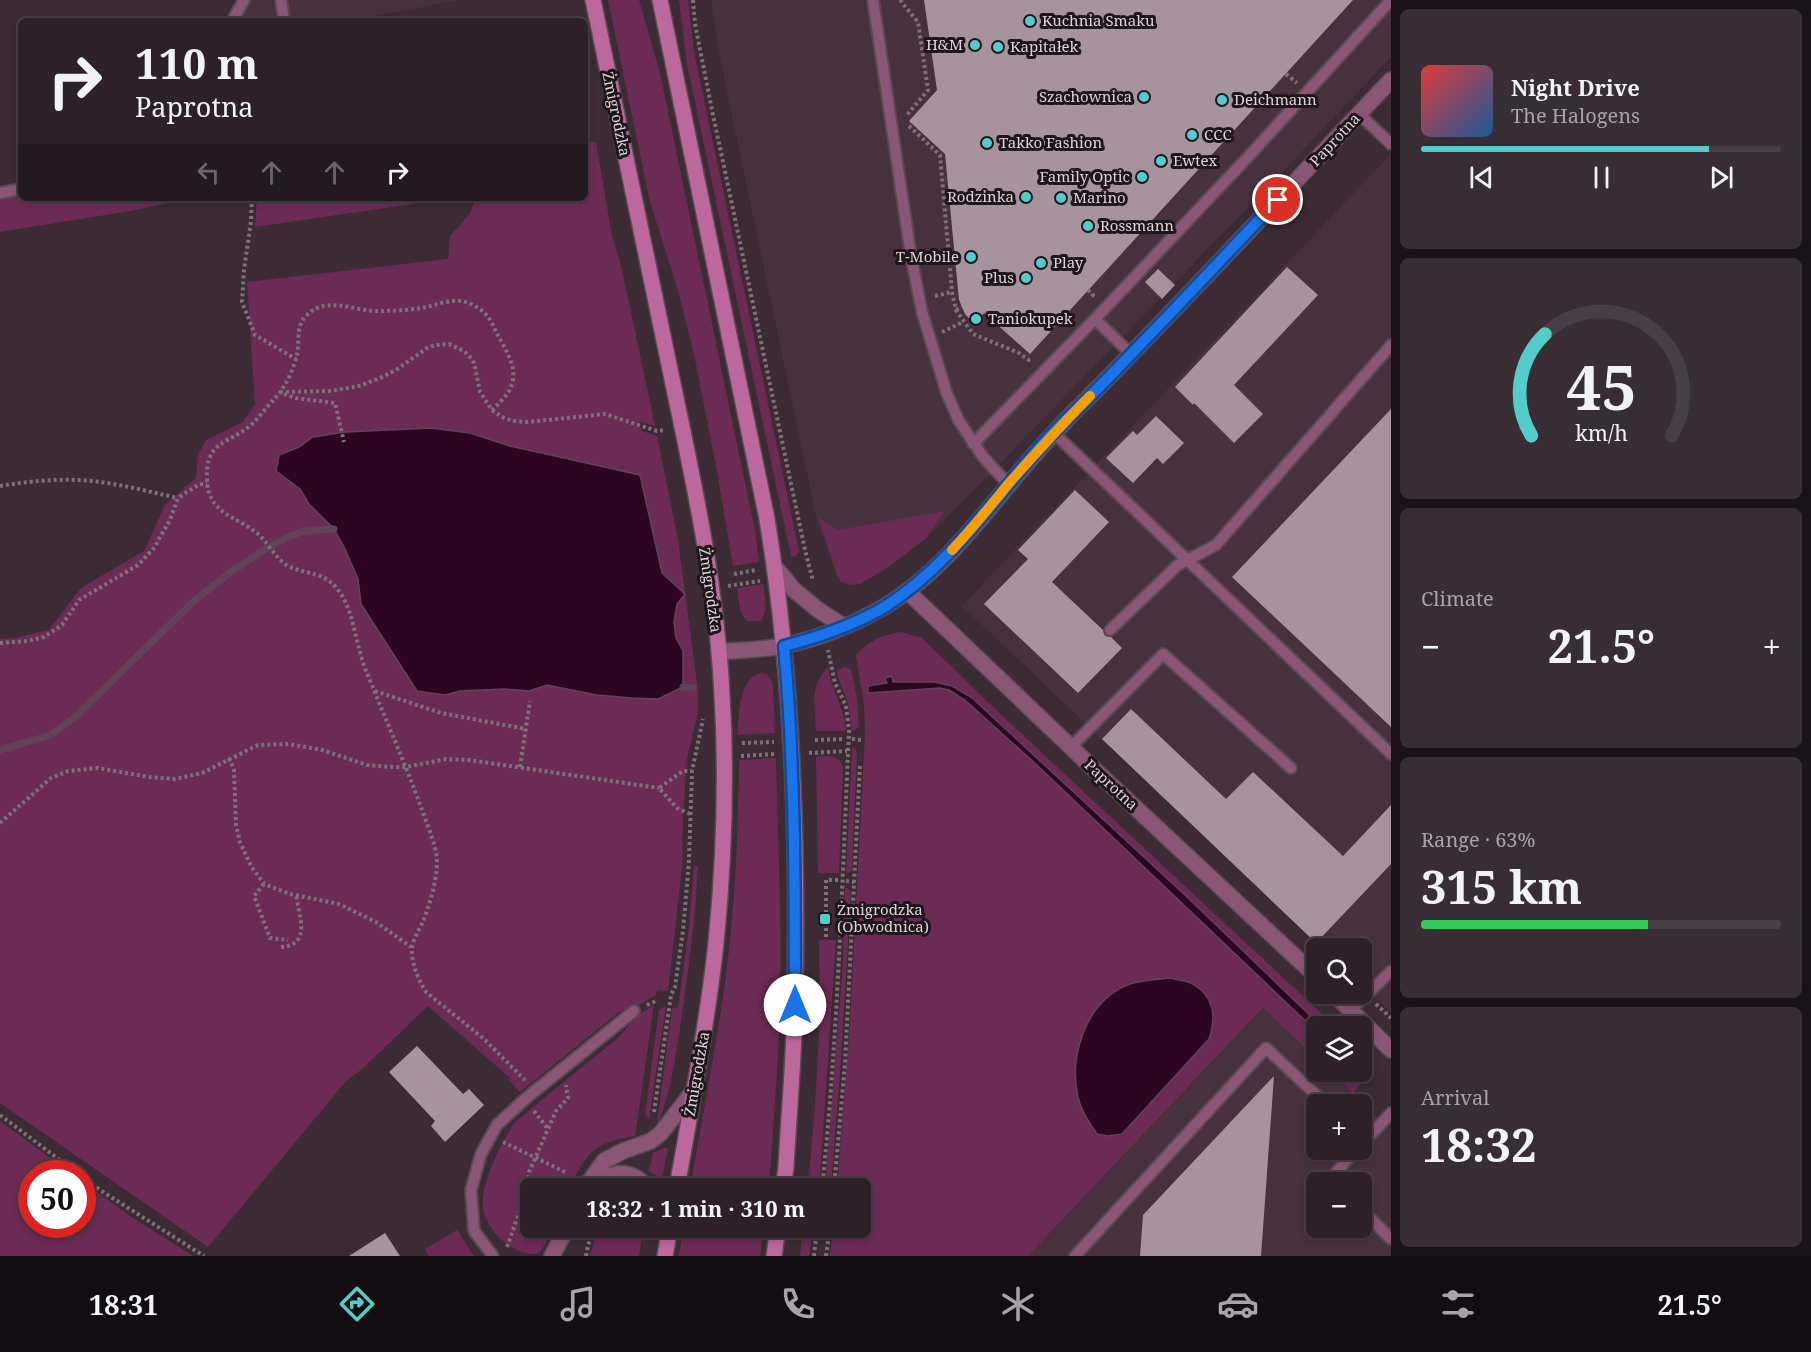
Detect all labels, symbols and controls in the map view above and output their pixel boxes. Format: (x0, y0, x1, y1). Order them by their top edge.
place label: Kuchnia Smaku (1042, 10, 1155, 30)
marker: Kuchnia Smaku (1023, 14, 1037, 28)
text: 110 m (135, 34, 259, 91)
place label: H&M (926, 34, 963, 54)
place label: Kapitałek (1010, 36, 1079, 56)
marker: H&M (968, 38, 982, 52)
marker: Kapitałek (991, 40, 1005, 54)
icon: right (36, 42, 114, 120)
street label: Żmigrodzka (598, 70, 636, 158)
text: Night Drive (1511, 72, 1640, 102)
place label: Szachownica (1039, 86, 1132, 106)
text: Paprotna (135, 88, 254, 125)
place label: Deichmann (1234, 89, 1317, 109)
marker: Szachownica (1137, 90, 1151, 104)
marker: Deichmann (1215, 93, 1229, 107)
text: The Halogens (1511, 102, 1640, 129)
street label: Paprotna (1305, 108, 1364, 170)
place label: CCC (1204, 124, 1232, 144)
marker: CCC (1185, 128, 1199, 142)
place label: Takko Fashion (999, 132, 1102, 152)
marker: Takko Fashion (980, 136, 994, 150)
place label: Ewtex (1173, 150, 1218, 170)
marker: Ewtex (1154, 154, 1168, 168)
icon: left (192, 156, 225, 189)
icon: ahead (255, 156, 288, 189)
icon: ahead (318, 156, 351, 189)
icon: right (381, 156, 414, 189)
icon: previous (1465, 161, 1498, 194)
icon: pause (1585, 161, 1618, 194)
icon: next (1705, 161, 1738, 194)
place label: Family Optic (1040, 166, 1130, 186)
marker: Family Optic (1135, 170, 1149, 184)
pin (1252, 174, 1303, 225)
icon: arrive (1261, 183, 1294, 216)
place label: Rodzinka (947, 186, 1014, 206)
place label: Marino (1073, 187, 1126, 207)
marker: Rodzinka (1019, 190, 1033, 204)
marker: Marino (1054, 191, 1068, 205)
place label: Rossmann (1100, 215, 1174, 235)
marker: Rossmann (1081, 219, 1095, 233)
place label: T-Mobile (896, 246, 959, 266)
marker: T-Mobile (964, 250, 978, 264)
place label: Play (1053, 252, 1084, 272)
marker: Play (1034, 256, 1048, 270)
place label: Plus (984, 267, 1014, 287)
marker: Plus (1019, 271, 1033, 285)
place label: Taniokupek (988, 308, 1073, 328)
marker: Taniokupek (969, 312, 983, 326)
text: 45 (1566, 343, 1636, 428)
text: km/h (1575, 418, 1628, 447)
street label: Żmigrodzka (695, 546, 727, 634)
text: Climate (1421, 585, 1494, 612)
text: 21.5° (1548, 615, 1655, 676)
text: − (1421, 624, 1440, 669)
text: + (1763, 624, 1781, 669)
street label: Paprotna (1081, 755, 1143, 814)
text: Range · 63% (1421, 826, 1535, 853)
text: 315 km (1421, 856, 1582, 917)
place label: Żmigrodzka (Obwodnica) (837, 899, 929, 936)
marker: Żmigrodzka (Obwodnica) (818, 912, 832, 926)
map controls (1306, 938, 1372, 1238)
button: search (1306, 938, 1372, 1004)
position arrow (763, 973, 827, 1037)
button: layers (1306, 1016, 1372, 1082)
street label: Żmigrodzka (679, 1030, 713, 1118)
text: Arrival (1421, 1084, 1489, 1111)
button: + (1306, 1094, 1372, 1160)
text: 18:32 (1421, 1114, 1536, 1175)
speed limit sign: 50 (18, 1160, 96, 1238)
button: − (1306, 1172, 1372, 1238)
text: 18:32 · 1 min · 310 m (586, 1193, 805, 1223)
icon: directions (336, 1283, 378, 1325)
icon: music (557, 1283, 599, 1325)
icon: phone (777, 1283, 819, 1325)
icon: climate (997, 1283, 1039, 1325)
icon: car (1217, 1283, 1259, 1325)
icon: filters (1437, 1283, 1479, 1325)
text: 18:31 (89, 1286, 158, 1323)
text: 21.5° (1657, 1286, 1722, 1323)

